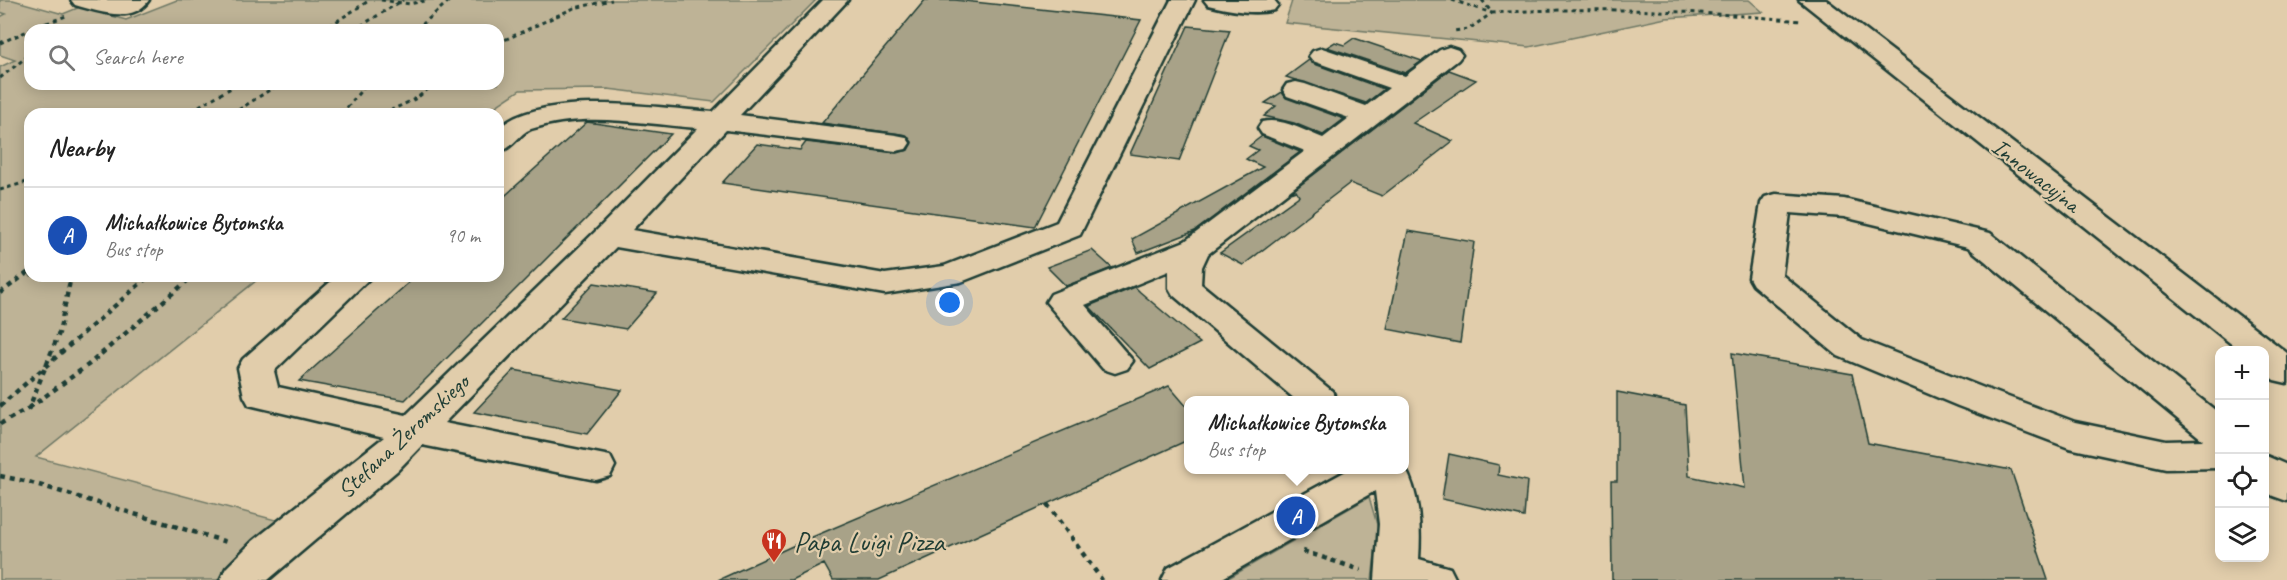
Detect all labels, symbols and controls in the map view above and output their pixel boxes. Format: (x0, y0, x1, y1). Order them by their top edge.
search box (24, 24, 504, 90)
icon: search (45, 41, 78, 74)
text: Search here (93, 43, 183, 71)
text: Nearby (48, 131, 113, 164)
street label: Innowacyjna (1986, 131, 2088, 220)
text: Michałkowice Bytomska (105, 209, 283, 237)
text: A (62, 223, 73, 248)
text: 90 m (446, 223, 480, 248)
text: Bus stop (105, 237, 163, 262)
your location (935, 288, 964, 317)
map controls (2215, 346, 2269, 562)
button: + (2215, 346, 2269, 400)
street label: Stefana Żeromskiego (331, 366, 477, 505)
popup (1184, 396, 1409, 474)
button: − (2215, 400, 2269, 454)
text: Michałkowice Bytomska (1208, 409, 1385, 437)
text: Bus stop (1208, 437, 1265, 462)
button: locate (2215, 454, 2269, 508)
pin: A (1276, 494, 1316, 538)
button: layers (2215, 508, 2269, 562)
place label: Papa Luigi Pizza (794, 524, 946, 559)
restaurant icon: Papa Luigi Pizza (759, 526, 789, 564)

